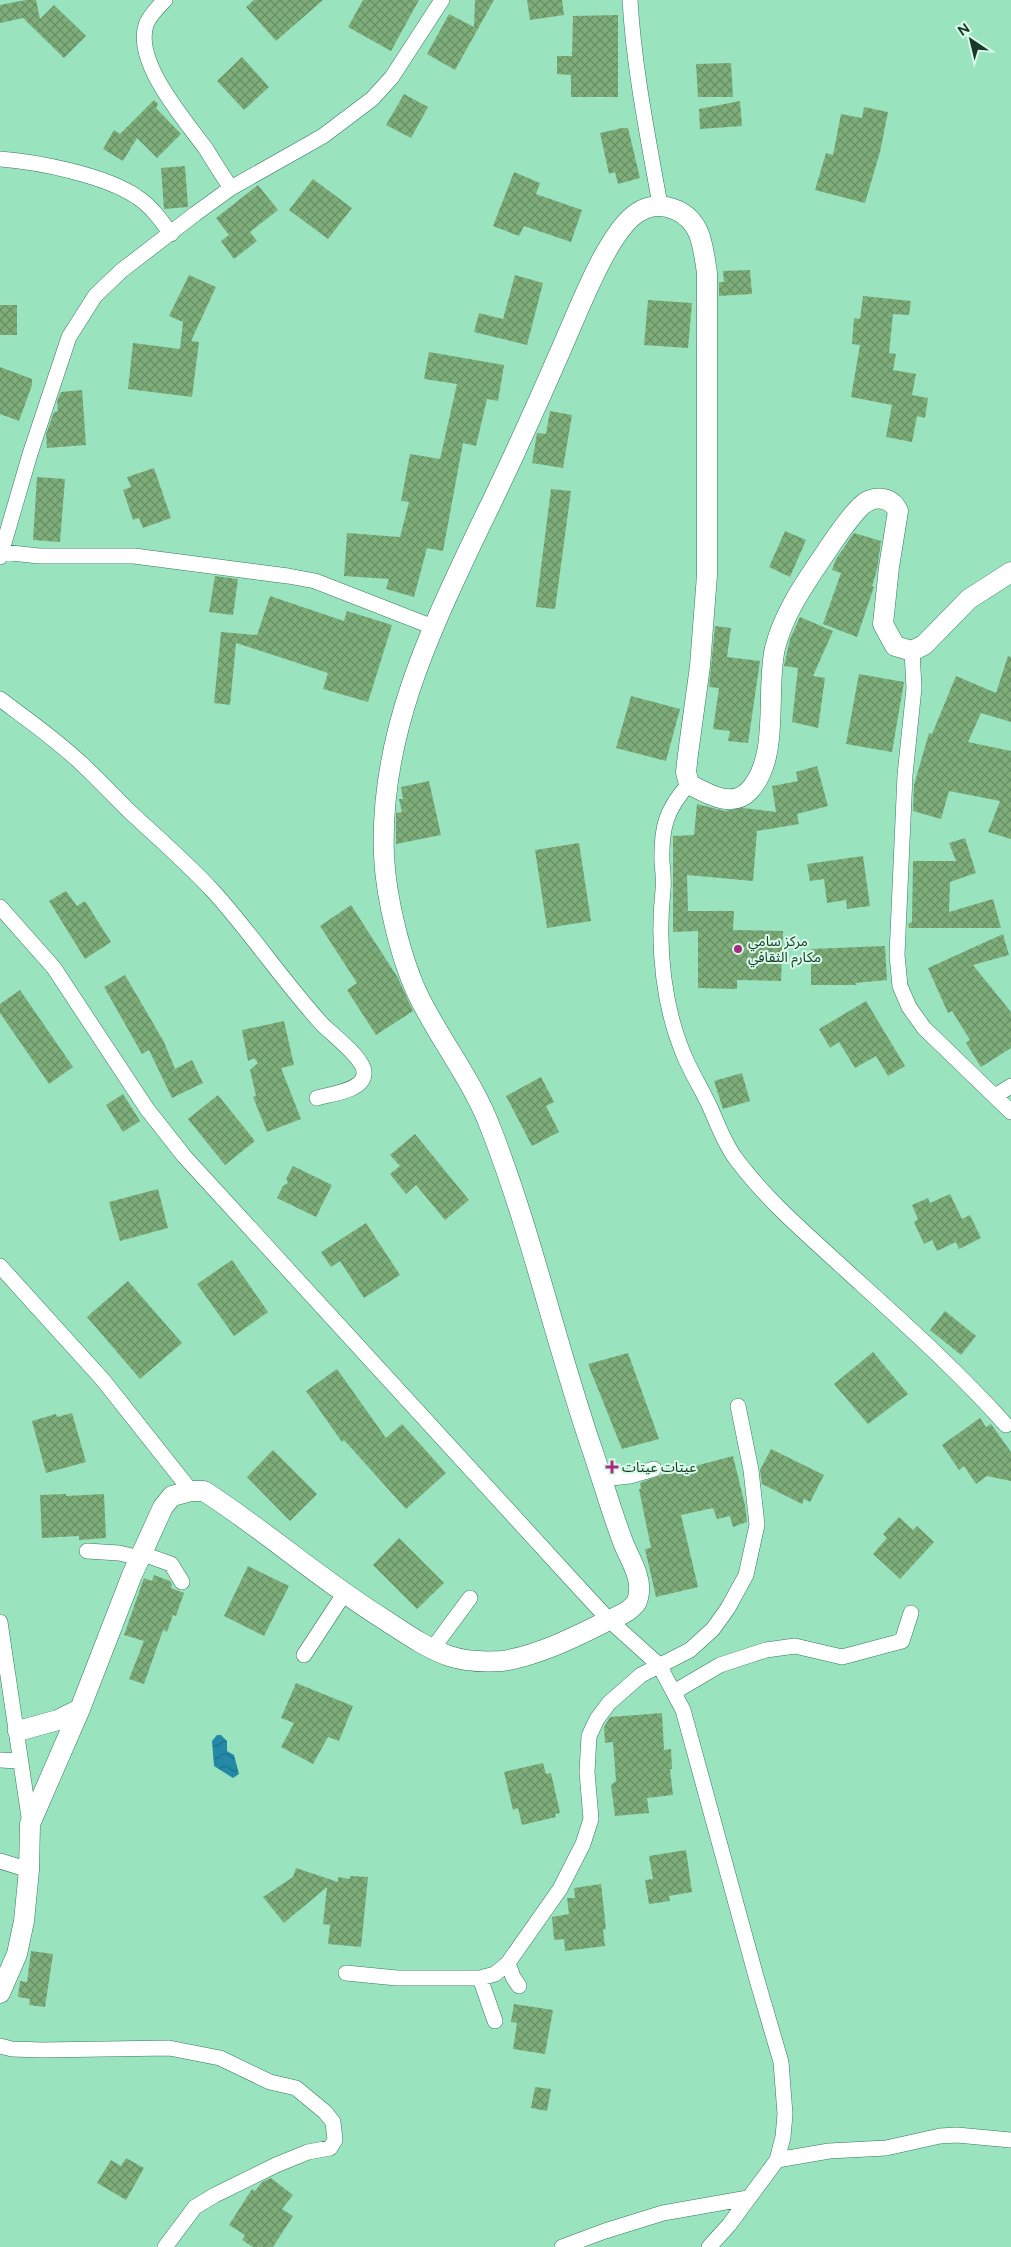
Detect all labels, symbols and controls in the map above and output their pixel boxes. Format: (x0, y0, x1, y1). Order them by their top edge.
north arrow (946, 15, 996, 65)
text: N (955, 20, 973, 40)
place label: مركز سامي مكارم الثقافي (748, 933, 821, 968)
marker: مركز سامي مكارم الثقافي (732, 943, 744, 955)
place label: عيتات عيتات (622, 1459, 696, 1476)
marker: عيتات عيتات (606, 1461, 618, 1473)

